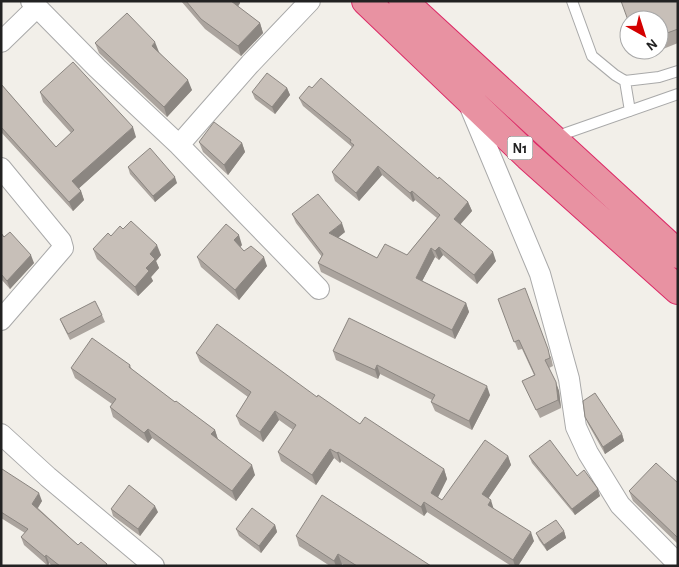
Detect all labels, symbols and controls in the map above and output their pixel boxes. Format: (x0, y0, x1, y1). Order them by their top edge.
north arrow (619, 10, 669, 60)
text: N (643, 36, 660, 53)
road number: N1 (508, 136, 532, 160)

